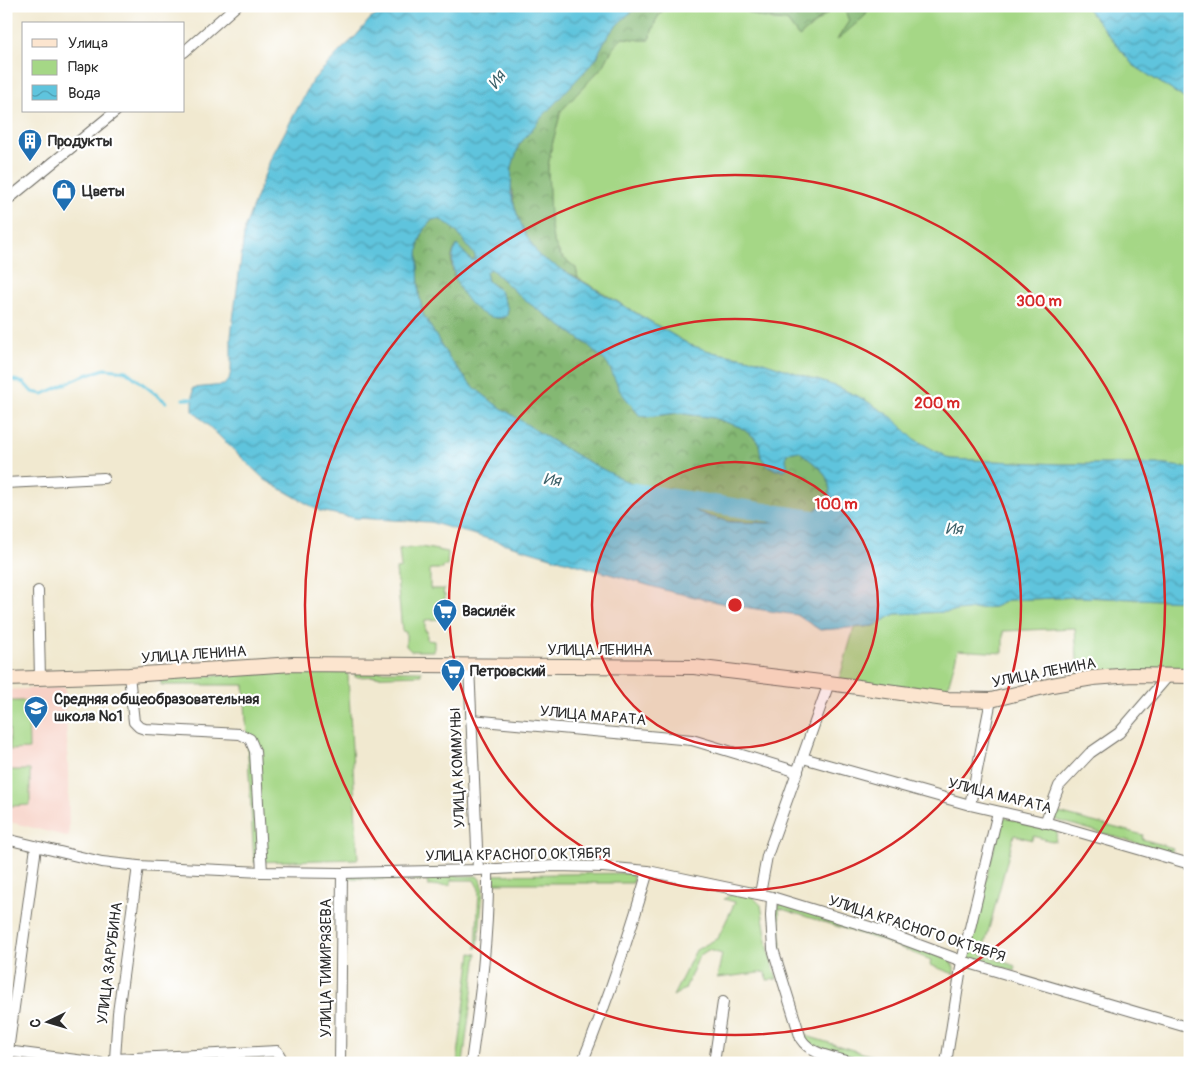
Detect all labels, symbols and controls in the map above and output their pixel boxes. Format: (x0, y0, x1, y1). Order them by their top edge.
legend (22, 22, 185, 112)
text: Улица (68, 34, 108, 53)
text: Парк (68, 58, 99, 77)
water label: Ия (484, 66, 511, 93)
text: Вода (68, 84, 101, 103)
building icon: Продукты (17, 128, 43, 162)
place label: Продукты (48, 132, 113, 151)
shop icon: Цветы (51, 178, 77, 212)
place label: Цветы (82, 182, 125, 201)
text: 300 m (1016, 292, 1062, 311)
text: 200 m (914, 394, 960, 413)
water label: Ия (542, 469, 563, 491)
text: 100 m (815, 495, 857, 514)
water label: Ия (945, 519, 964, 539)
centre of rings (726, 596, 744, 614)
supermarket icon: Василёк (432, 598, 458, 632)
place label: Василёк (462, 602, 516, 621)
street label: УЛИЦА ЛЕНИНА (547, 641, 653, 660)
street label: УЛИЦА ЛЕНИНА (141, 642, 247, 668)
street label: УЛИЦА ЛЕНИНА (991, 654, 1098, 692)
supermarket icon: Петровский (440, 658, 466, 692)
place label: Петровский (470, 662, 546, 681)
place label: Средняя общеобразовательная школа №1 (54, 690, 259, 726)
school or university icon: Средняя общеобразовательная школа №1 (23, 695, 49, 729)
street label: УЛИЦА МАРАТА (539, 702, 647, 730)
street label: УЛИЦА КОММУНЫ (446, 708, 470, 828)
street label: УЛИЦА МАРАТА (946, 774, 1054, 818)
street label: УЛИЦА КРАСНОГО ОКТЯБРЯ (425, 844, 611, 866)
street label: УЛИЦА КРАСНОГО ОКТЯБРЯ (826, 891, 1008, 967)
street label: УЛИЦА ТИМИРЯЗЕВА (317, 898, 336, 1037)
street label: УЛИЦА ЗАРУБИНА (93, 901, 127, 1025)
north arrow (22, 996, 72, 1046)
text: С (27, 1018, 44, 1028)

